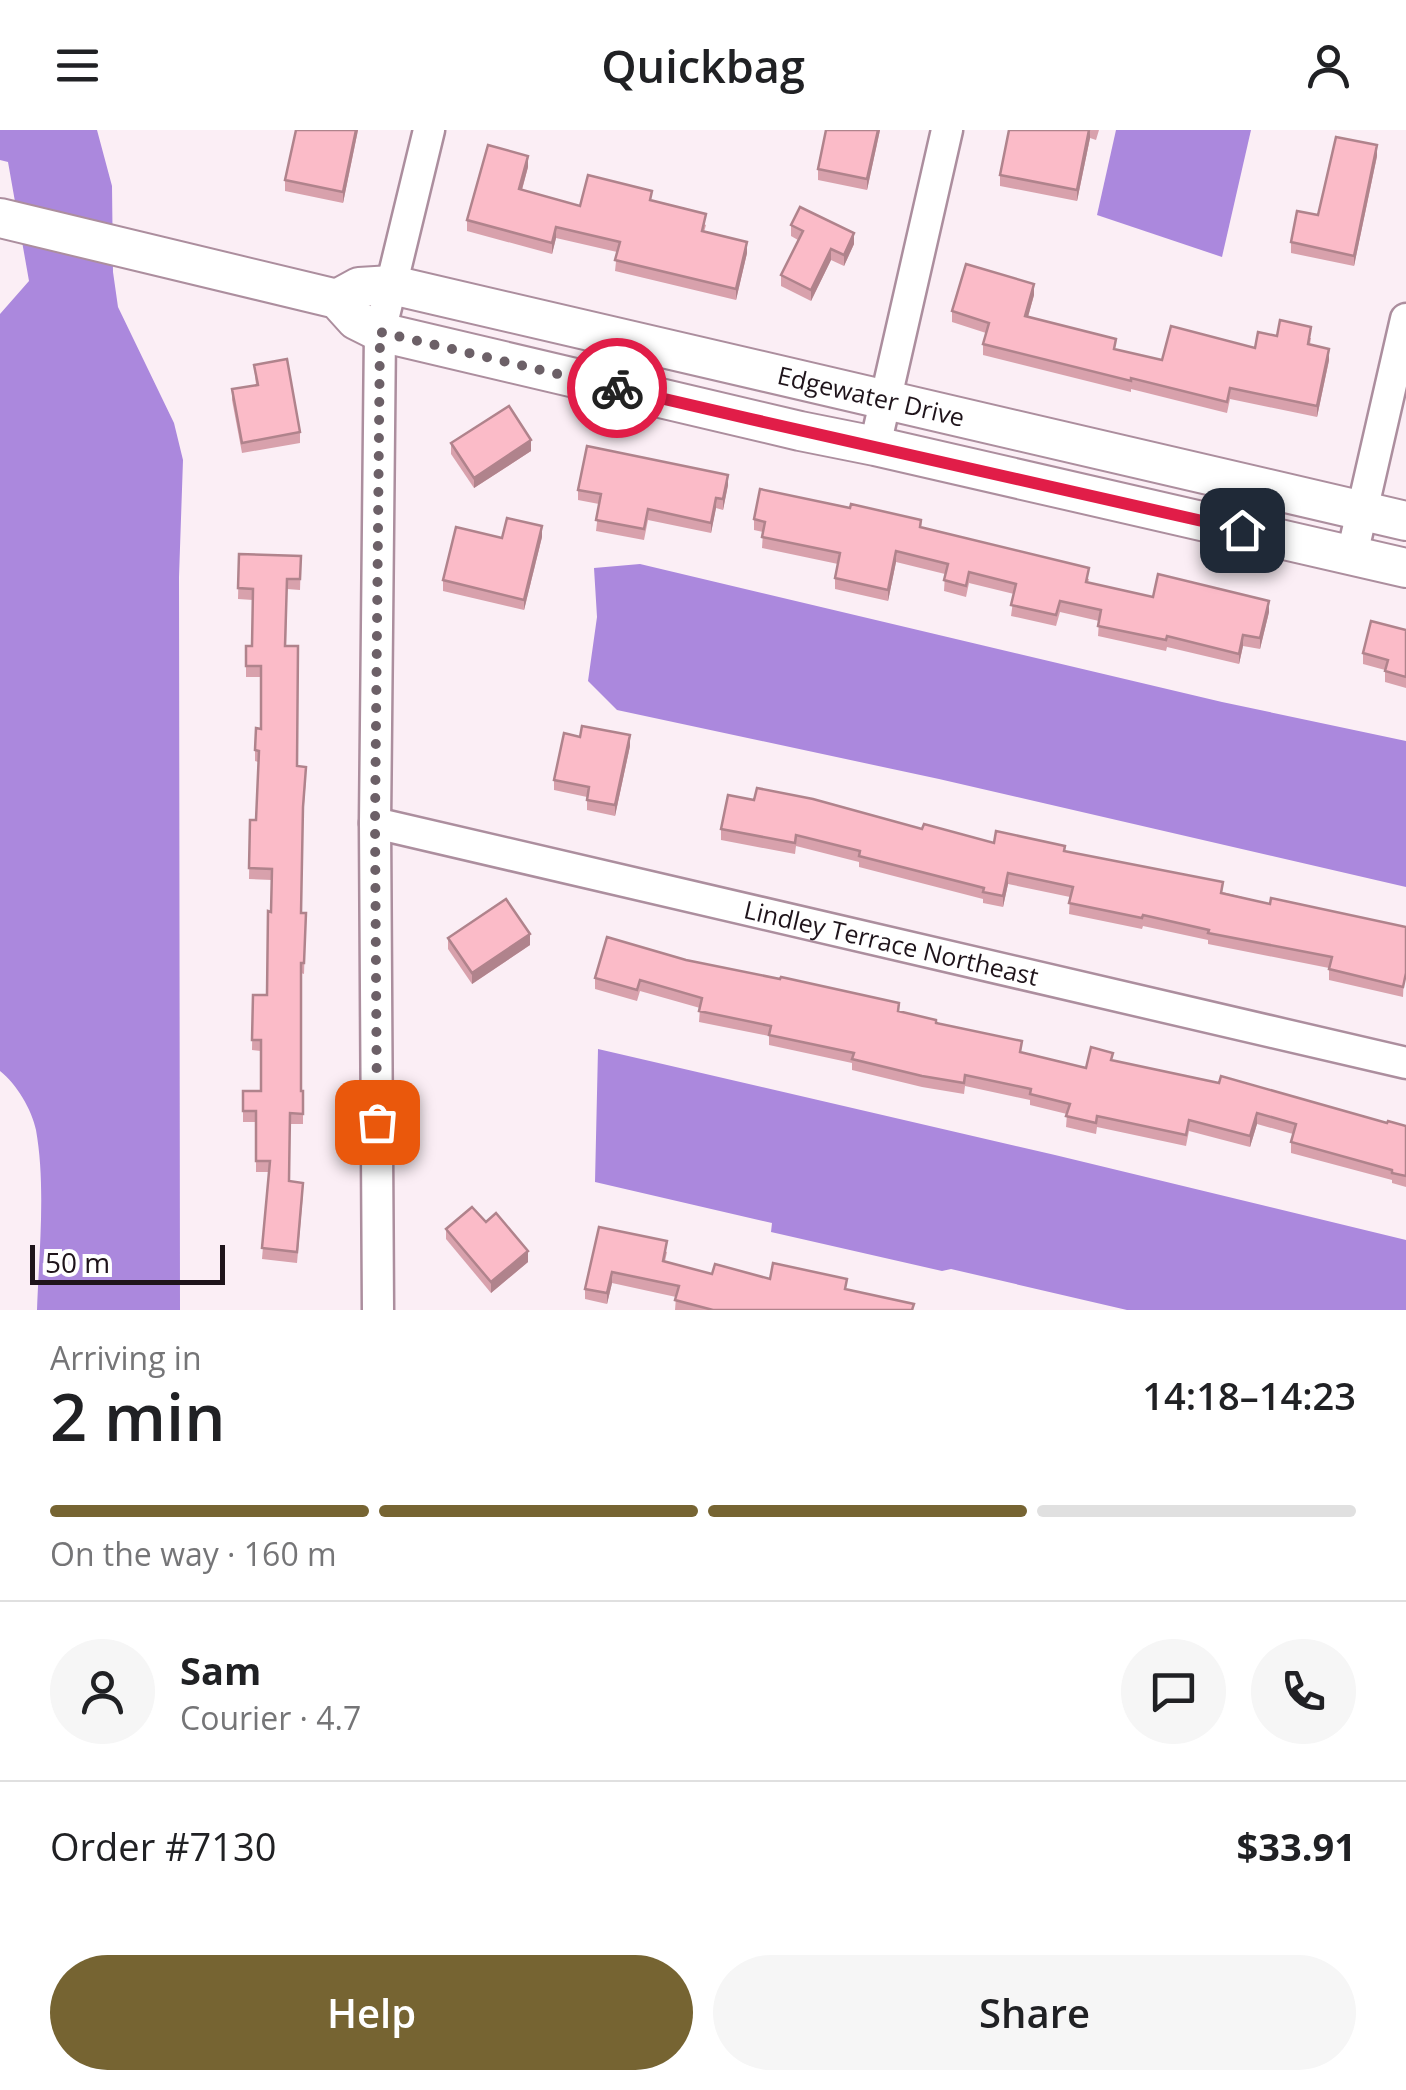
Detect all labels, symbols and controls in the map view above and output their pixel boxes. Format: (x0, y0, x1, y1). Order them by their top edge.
text: Quickbag (601, 35, 805, 96)
icon: menu (50, 38, 105, 93)
icon: person (1301, 38, 1356, 93)
courier (567, 338, 667, 438)
street label: Edgewater Drive (774, 357, 968, 434)
icon: bike (590, 361, 645, 416)
pin (1200, 488, 1285, 573)
icon: home (1215, 503, 1270, 558)
street label: Lindley Terrace Northeast (741, 891, 1042, 993)
pin (335, 1080, 420, 1165)
icon: bag (350, 1095, 405, 1150)
scale bar (30, 1240, 225, 1284)
text: 50 m (45, 1243, 110, 1281)
text: Arriving in (50, 1336, 202, 1379)
text: 14:18–14:23 (1142, 1369, 1356, 1421)
text: 2 min (50, 1372, 225, 1460)
text: On the way · 160 m (50, 1532, 337, 1575)
button: person (50, 1639, 155, 1744)
button: chat (1121, 1639, 1226, 1744)
button: phone (1251, 1639, 1356, 1744)
text: Sam (180, 1644, 261, 1696)
text: Courier · 4.7 (180, 1696, 361, 1739)
text: Order #7130 (50, 1820, 277, 1872)
text: $33.91 (1237, 1820, 1356, 1872)
button: Help (50, 1955, 693, 2070)
button: Share (713, 1955, 1356, 2070)

